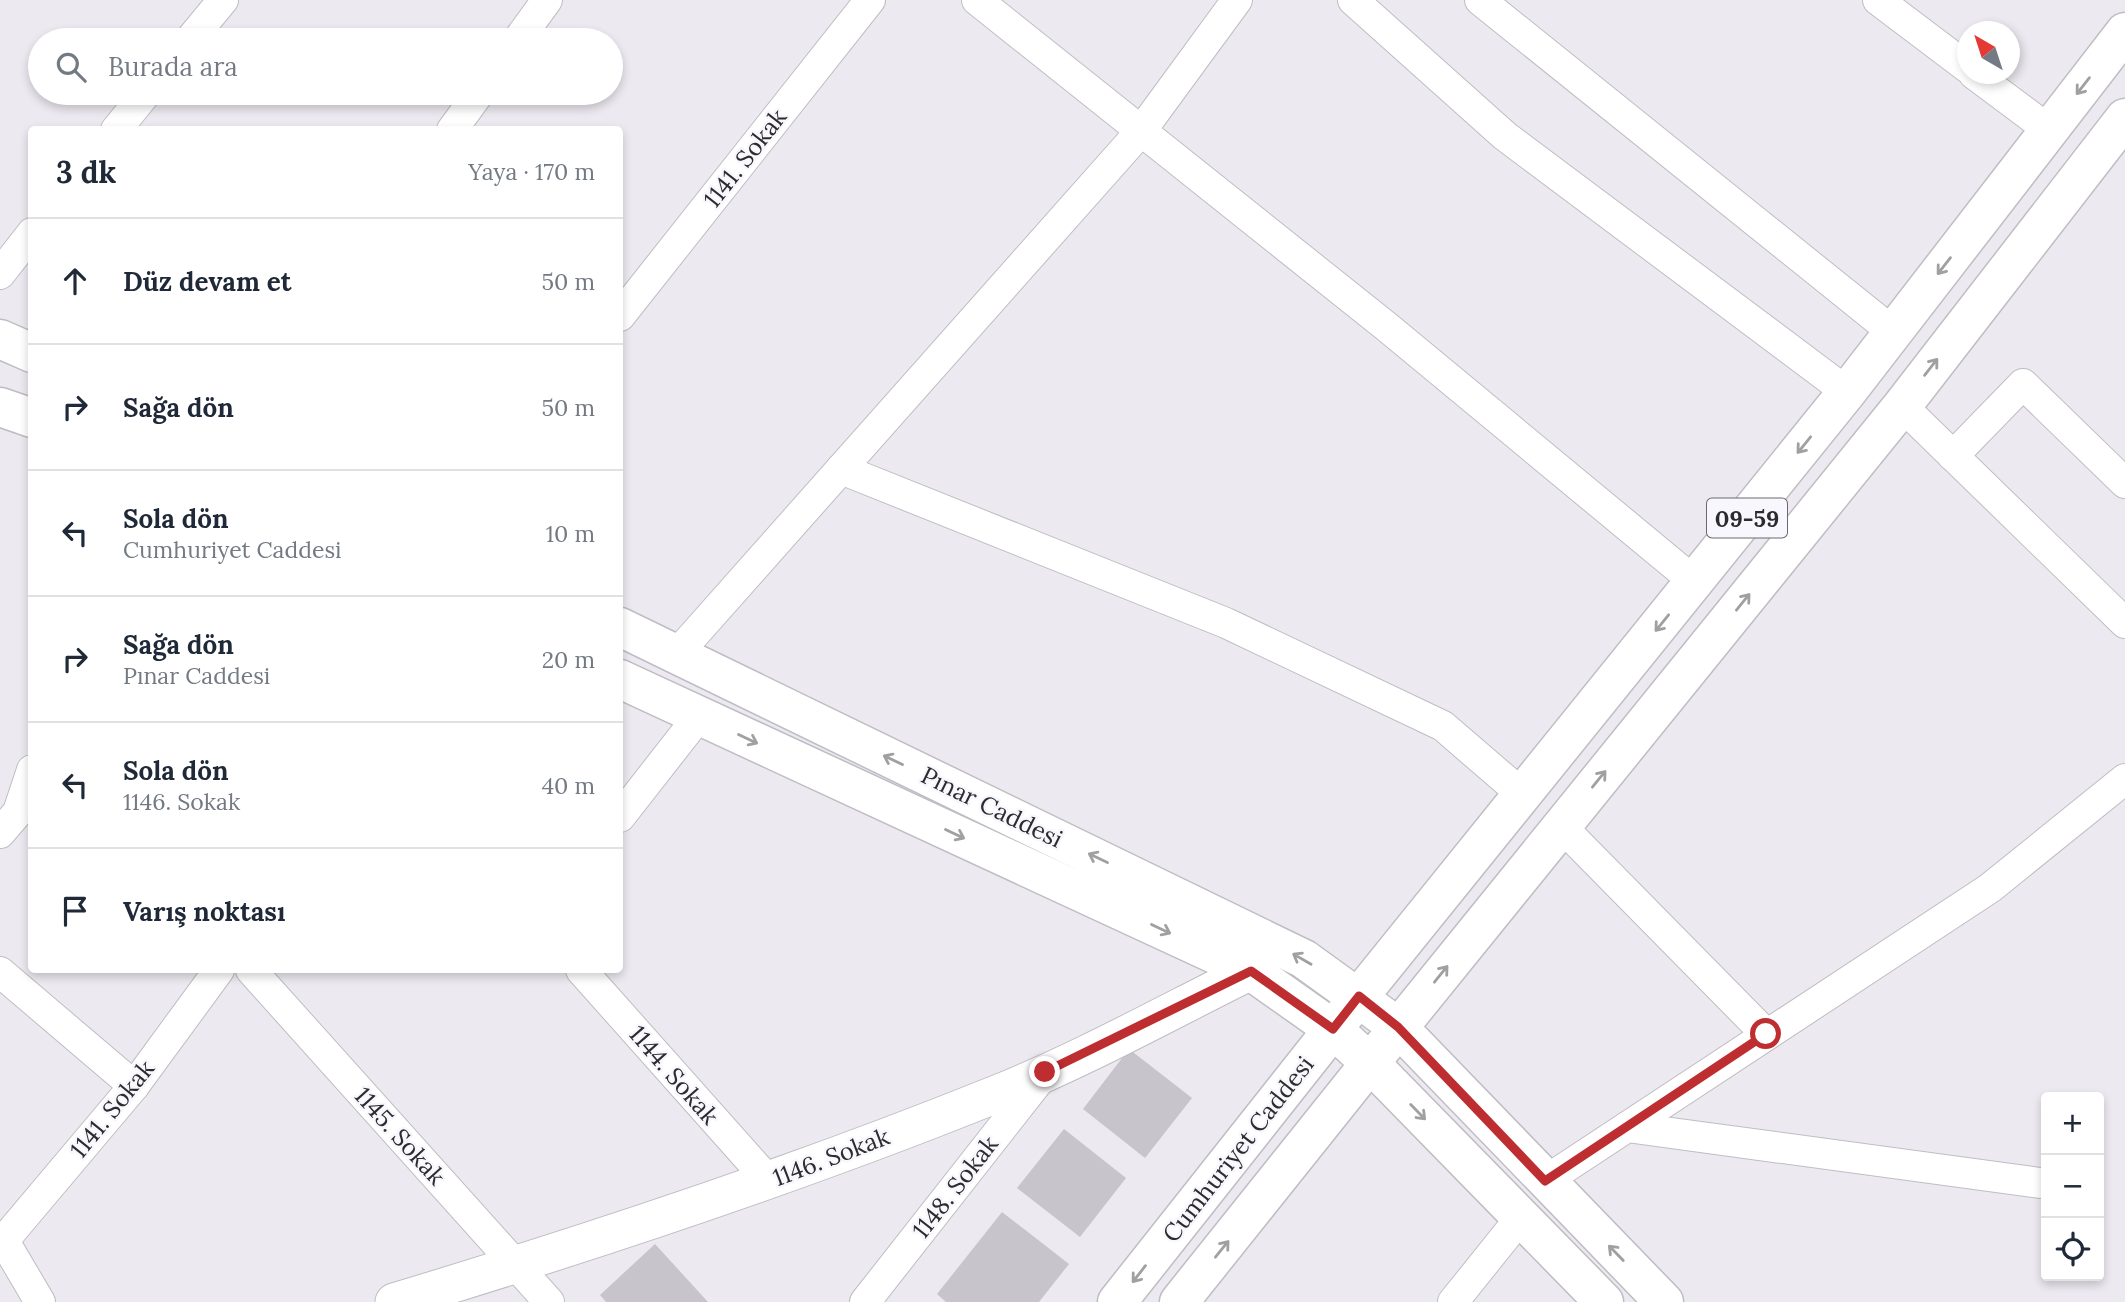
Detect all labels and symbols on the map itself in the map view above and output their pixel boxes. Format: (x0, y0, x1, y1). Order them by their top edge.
north arrow (1957, 21, 2020, 84)
one-way arrow (2076, 76, 2091, 95)
street label: 1141. Sokak (697, 102, 793, 214)
one-way arrow (1937, 256, 1952, 275)
one-way arrow (1924, 359, 1939, 377)
one-way arrow (1797, 436, 1812, 454)
road number: 09-59 (1707, 498, 1787, 538)
one-way arrow (1735, 593, 1750, 611)
one-way arrow (1655, 613, 1670, 631)
one-way arrow (737, 733, 758, 746)
one-way arrow (883, 752, 904, 766)
street label: Pınar Caddesi (916, 759, 1068, 855)
one-way arrow (1592, 770, 1607, 788)
one-way arrow (944, 828, 965, 841)
one-way arrow (1088, 851, 1109, 865)
one-way arrow (1150, 923, 1171, 937)
one-way arrow (1292, 952, 1313, 965)
one-way arrow (1433, 966, 1448, 984)
route start (1750, 1018, 1781, 1049)
street label: 1144. Sokak (622, 1019, 726, 1131)
street label: Cumhuriyet Caddesi (1156, 1050, 1320, 1248)
street label: 1141. Sokak (63, 1054, 161, 1164)
route end (1029, 1056, 1060, 1087)
street label: 1145. Sokak (348, 1080, 452, 1192)
one-way arrow (1409, 1103, 1426, 1120)
street label: 1146. Sokak (768, 1121, 894, 1193)
street label: 1148. Sokak (905, 1129, 1005, 1245)
one-way arrow (1214, 1240, 1230, 1258)
one-way arrow (1607, 1245, 1624, 1262)
one-way arrow (1131, 1265, 1146, 1283)

